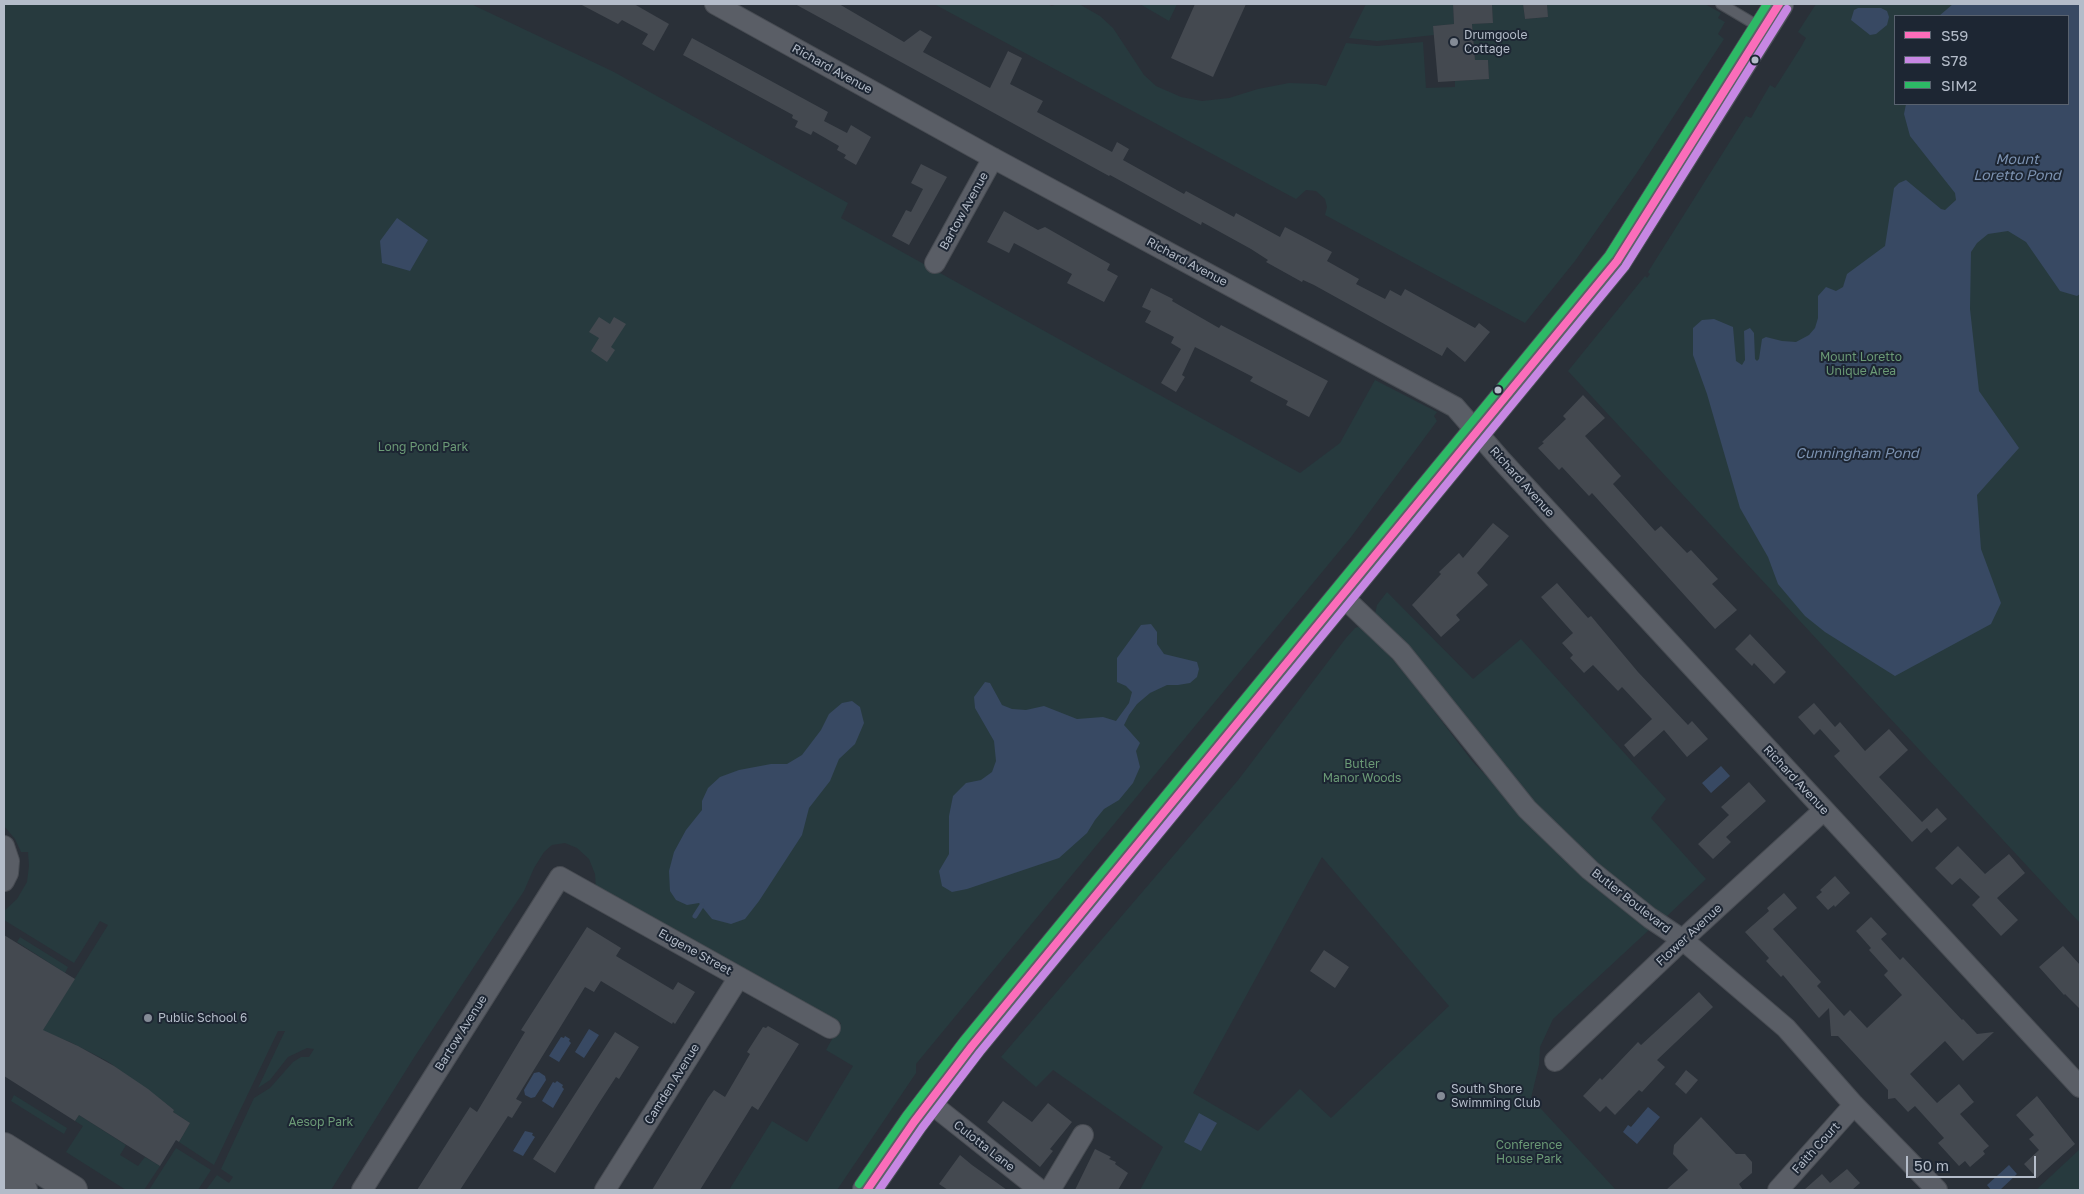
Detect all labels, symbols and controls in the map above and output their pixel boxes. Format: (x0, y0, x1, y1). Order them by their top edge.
legend (1894, 15, 2069, 105)
text: S59 (1941, 26, 1968, 44)
place label: Drumgoole Cottage (1464, 28, 1527, 56)
marker: Drumgoole Cottage (1448, 36, 1460, 48)
street label: Richard Avenue (789, 41, 875, 97)
text: S78 (1941, 51, 1968, 69)
unlabelled marker (1750, 55, 1760, 65)
text: SIM2 (1941, 76, 1977, 94)
water label: Mount Loretto Pond (1973, 152, 2061, 184)
street label: Bartow Avenue (937, 170, 991, 252)
street label: Richard Avenue (1144, 235, 1230, 289)
park label: Mount Loretto Unique Area (1820, 350, 1902, 378)
unlabelled marker (1493, 385, 1503, 395)
park label: Long Pond Park (378, 440, 468, 454)
street label: Richard Avenue (1487, 444, 1557, 520)
water label: Cunningham Pond (1795, 446, 1919, 462)
street label: Richard Avenue (1760, 742, 1832, 818)
park label: Butler Manor Woods (1323, 757, 1401, 785)
street label: Butler Boulevard (1589, 866, 1673, 936)
street label: Flower Avenue (1653, 901, 1725, 969)
street label: Eugene Street (656, 926, 734, 978)
street label: Bartow Avenue (432, 992, 490, 1074)
place label: Public School 6 (158, 1011, 247, 1025)
marker: Public School 6 (142, 1012, 154, 1024)
street label: Camden Avenue (641, 1041, 703, 1127)
place label: South Shore Swimming Club (1451, 1082, 1540, 1110)
marker: South Shore Swimming Club (1435, 1090, 1447, 1102)
park label: Aesop Park (289, 1115, 353, 1129)
street label: Culotta Lane (951, 1118, 1017, 1174)
street label: Faith Court (1789, 1119, 1843, 1177)
park label: Conference House Park (1496, 1138, 1562, 1166)
scale bar (1909, 1146, 2039, 1178)
text: 50 m (1914, 1156, 1949, 1174)

